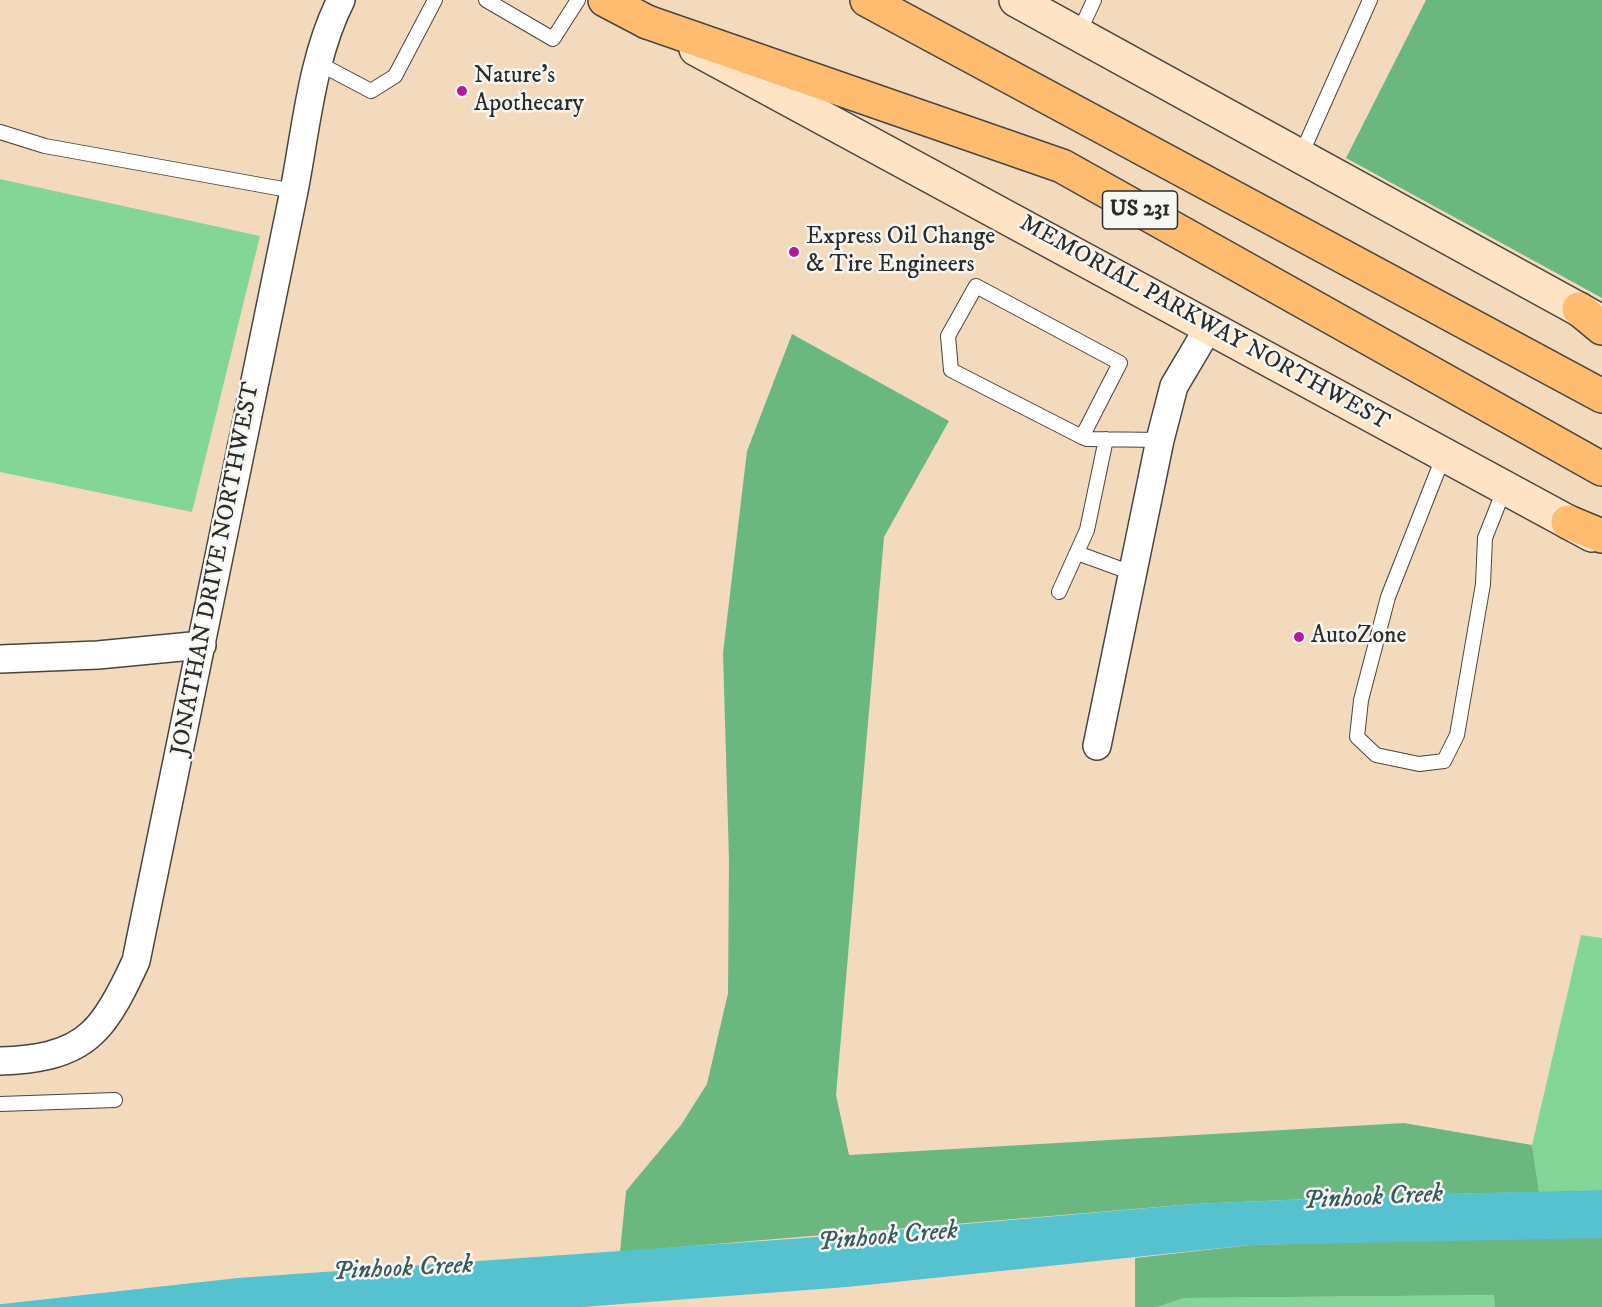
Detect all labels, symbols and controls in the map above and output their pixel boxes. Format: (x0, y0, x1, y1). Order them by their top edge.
place label: Nature's Apothecary (474, 63, 584, 119)
marker: Nature's Apothecary (455, 84, 469, 98)
road number: US 231 (1102, 191, 1178, 229)
street label: MEMORIAL PARKWAY NORTHWEST (1014, 210, 1394, 438)
place label: Express Oil Change & Tire Engineers (806, 224, 995, 280)
marker: Express Oil Change & Tire Engineers (787, 245, 801, 259)
street label: JONATHAN DRIVE NORTHWEST (167, 380, 267, 758)
place label: AutoZone (1311, 623, 1407, 651)
marker: AutoZone (1292, 630, 1306, 644)
water label: Pinhook Creek (1302, 1180, 1444, 1218)
water label: Pinhook Creek (817, 1216, 959, 1260)
water label: Pinhook Creek (332, 1251, 474, 1289)

